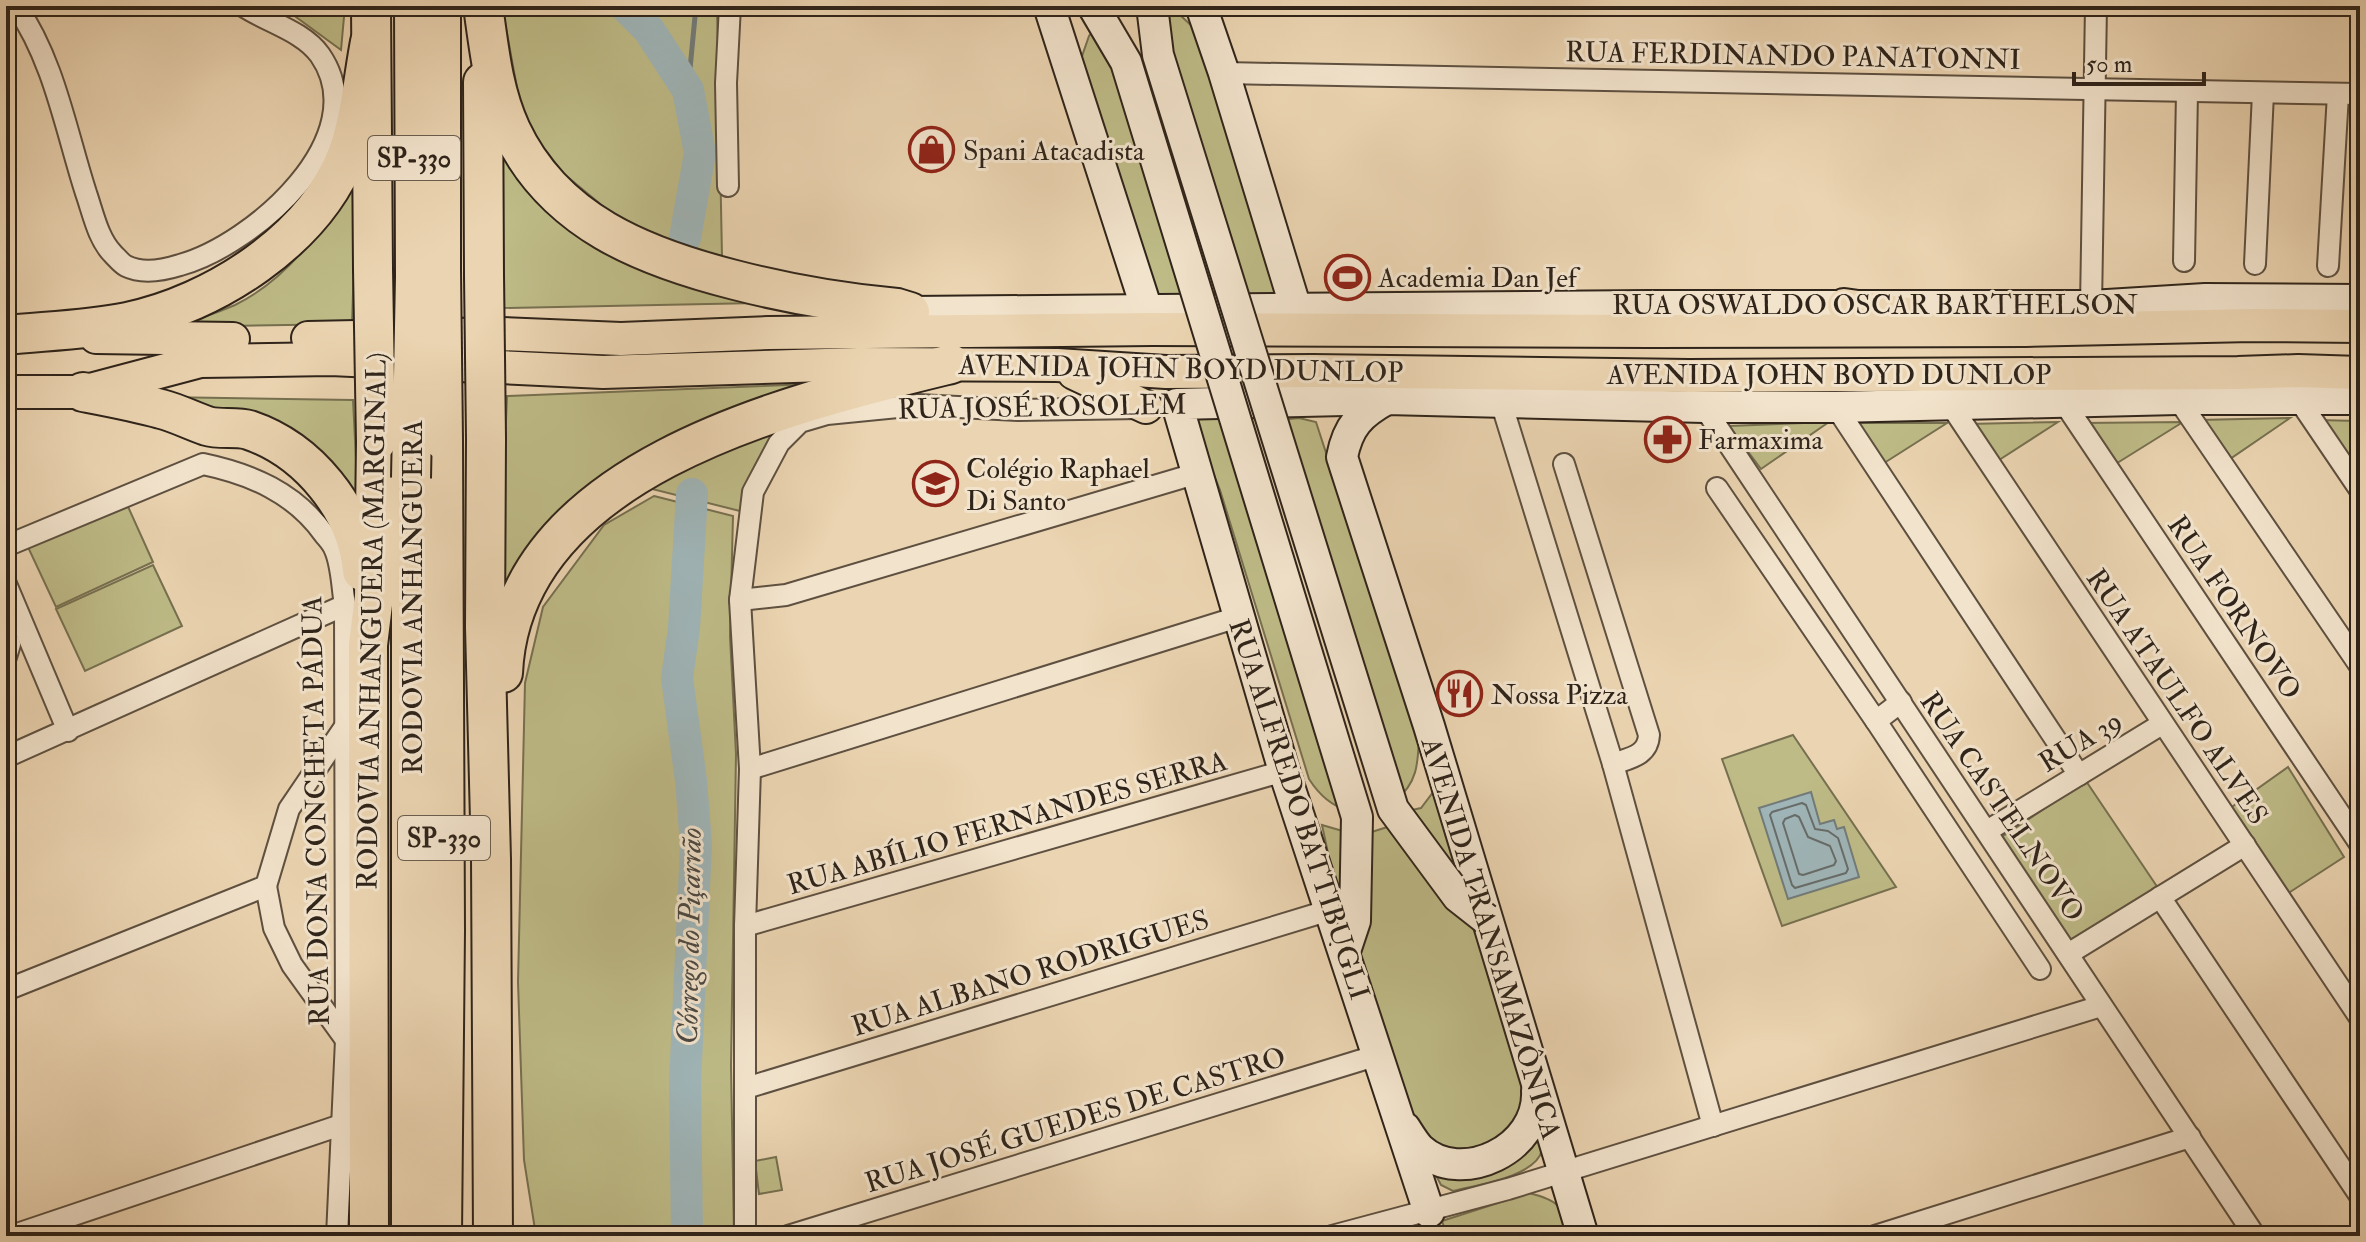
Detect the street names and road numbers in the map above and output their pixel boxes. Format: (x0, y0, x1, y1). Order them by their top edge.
street label: RUA FERDINANDO PANATONNI (1565, 35, 2021, 78)
road number: SP-330 (368, 136, 460, 180)
street label: RUA OSWALDO OSCAR BARTHELSON (1612, 288, 2138, 323)
street label: AVENIDA JOHN BOYD DUNLOP (957, 348, 1404, 391)
street label: RODOVIA ANHANGUERA (MARGINAL) (350, 352, 395, 890)
street label: AVENIDA JOHN BOYD DUNLOP (1606, 358, 2051, 393)
street label: RUA JOSÉ ROSOLEM (897, 387, 1187, 428)
street label: RODOVIA ANHANGUERA (396, 419, 431, 774)
street label: RUA FORNOVO (2159, 509, 2308, 707)
street label: RUA ATAULFO ALVES (2078, 562, 2275, 831)
street label: RUA DONA CONCHETA PÁDUA (295, 595, 338, 1026)
street label: RUA ALFREDO BATTIBUGLI (1220, 615, 1377, 1004)
street label: RUA CASTELNOVO (1912, 685, 2092, 928)
street label: RUA 39 (2033, 704, 2129, 781)
street label: AVENIDA TRANSAMAZÔNICA (1412, 732, 1568, 1144)
street label: RUA ABÍLIO FERNANDES SERRA (783, 744, 1232, 903)
road number: SP-330 (398, 816, 490, 860)
street label: RUA ALBANO RODRIGUES (848, 902, 1213, 1045)
street label: RUA JOSÉ GUEDES DE CASTRO (861, 1040, 1290, 1201)

